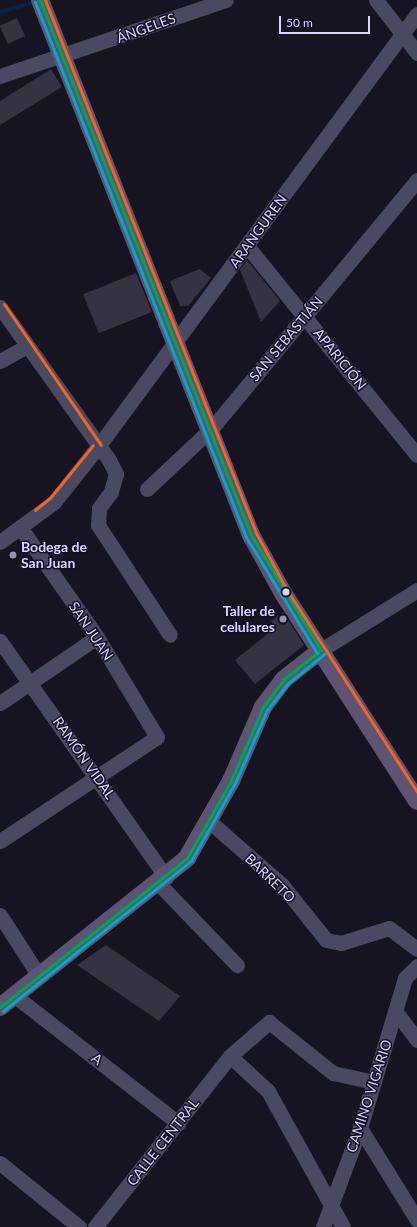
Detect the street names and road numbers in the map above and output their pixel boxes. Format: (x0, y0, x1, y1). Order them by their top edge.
street label: ÁNGELES (114, 10, 178, 46)
street label: ARANGUREN (226, 191, 290, 271)
street label: SAN SEBASTIÁN (246, 293, 326, 385)
street label: APARICIÓN (310, 325, 370, 393)
street label: SAN JUAN (65, 598, 117, 664)
street label: RAMÓN VIDAL (49, 713, 119, 803)
street label: BARRETO (241, 850, 299, 906)
street label: CAMINO VIGARIO (343, 1037, 395, 1155)
street label: A (88, 1049, 106, 1069)
street label: CALLE CENTRAL (124, 1095, 202, 1189)

